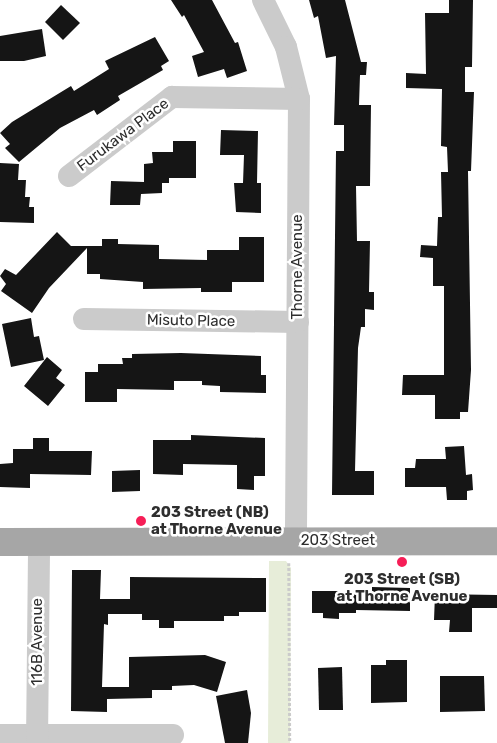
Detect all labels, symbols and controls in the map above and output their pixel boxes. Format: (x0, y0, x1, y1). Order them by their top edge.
street label: Furukawa Place (74, 95, 172, 175)
street label: Thorne Avenue (289, 214, 307, 320)
street label: Misuto Place (147, 311, 235, 331)
place label: 203 Street (NB) at Thorne Avenue (151, 503, 283, 538)
marker: 203 Street (NB) at Thorne Avenue (135, 515, 147, 527)
street label: 203 Street (301, 532, 375, 550)
marker: 203 Street (SB) at Thorne Avenue (396, 556, 408, 568)
place label: 203 Street (SB) at Thorne Avenue (336, 570, 468, 605)
street label: 116B Avenue (29, 598, 47, 686)

